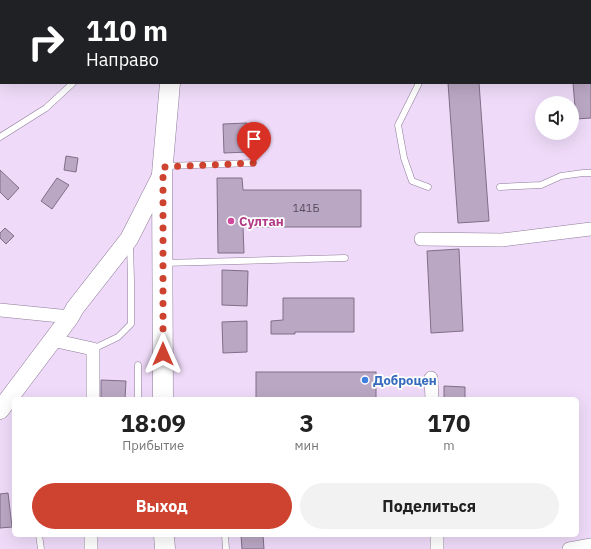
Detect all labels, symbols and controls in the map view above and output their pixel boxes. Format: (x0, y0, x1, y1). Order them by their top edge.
text: 110 m (86, 12, 168, 49)
icon: right (20, 16, 72, 68)
text: Направо (86, 48, 159, 71)
map controls (535, 96, 579, 140)
button: sound (535, 96, 579, 140)
pin (237, 122, 271, 163)
icon: arrive (243, 128, 265, 150)
house number: 141Б (293, 201, 319, 215)
place label: Султан (239, 213, 284, 230)
marker: Султан (226, 216, 236, 226)
position arrow (142, 333, 184, 375)
place label: Доброцен (373, 372, 437, 389)
marker: Доброцен (360, 375, 370, 385)
text: 18:09 (120, 407, 186, 439)
text: 3 (299, 407, 314, 439)
text: 170 (427, 407, 470, 439)
text: Прибытие (122, 437, 184, 454)
text: мин (294, 437, 319, 454)
text: m (443, 437, 455, 454)
button: Выход (32, 483, 292, 529)
button: Поделиться (300, 483, 559, 529)

